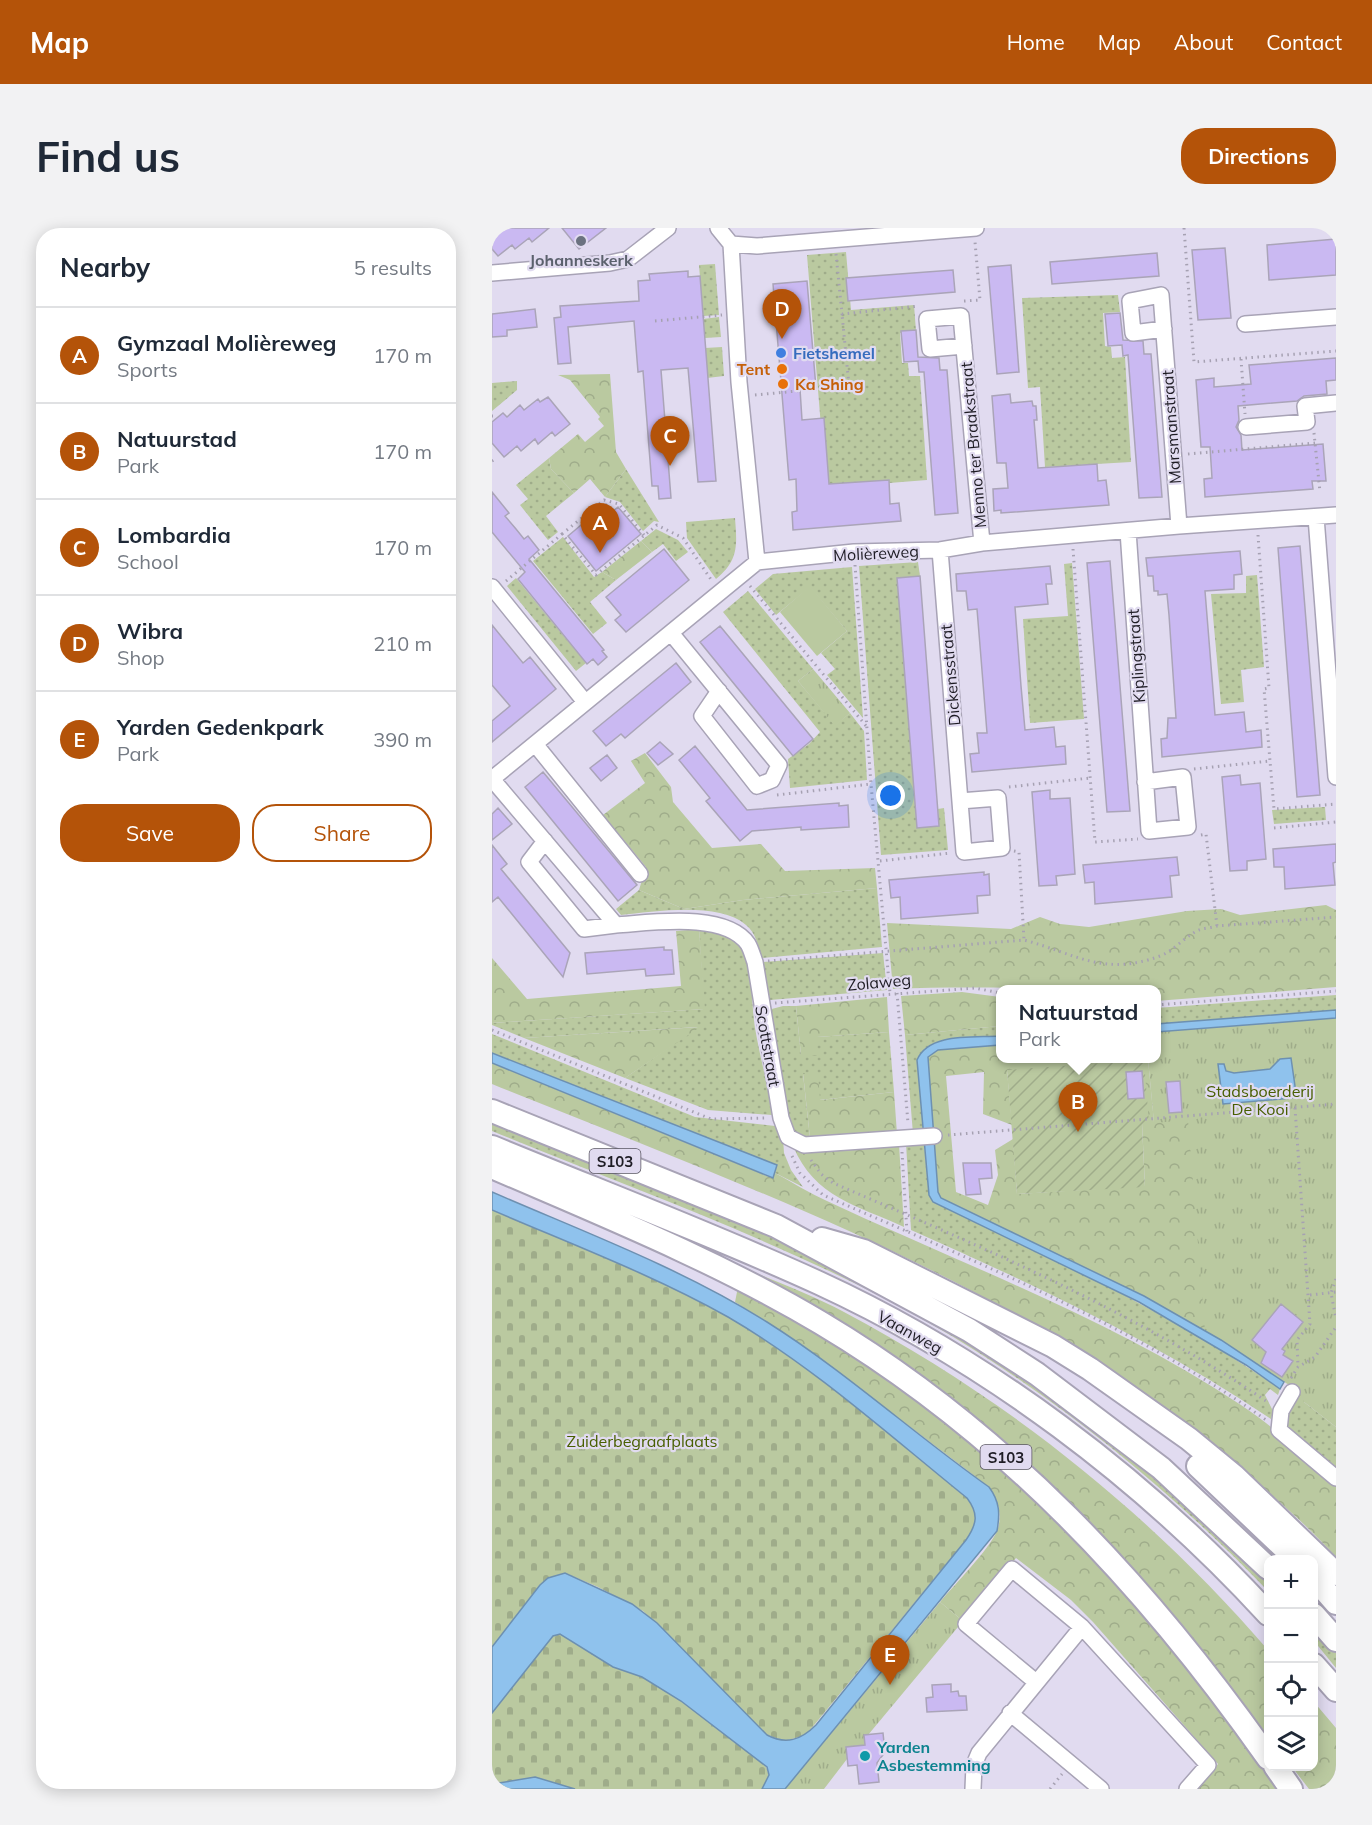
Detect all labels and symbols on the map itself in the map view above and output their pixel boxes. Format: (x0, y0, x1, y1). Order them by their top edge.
marker: Johanneskerk (574, 234, 588, 248)
place label: Johanneskerk (529, 250, 634, 270)
pin: D (762, 290, 802, 339)
place label: Fietshemel (793, 343, 875, 363)
marker: Fietshemel (774, 346, 788, 360)
place label: Tent (737, 359, 770, 379)
street label: Menno ter Braakstraat (956, 361, 990, 529)
marker: Tent (775, 362, 789, 376)
street label: Marsmanstraat (1157, 369, 1185, 485)
place label: Ka Shing (795, 374, 864, 394)
marker: Ka Shing (776, 377, 790, 391)
pin: C (650, 416, 690, 466)
pin: A (580, 504, 620, 553)
street label: Molièreweg (833, 541, 919, 565)
street label: Kiplingstraat (1123, 608, 1149, 704)
street label: Dickensstraat (936, 623, 964, 727)
your location (876, 781, 905, 810)
street label: Zolaweg (846, 969, 912, 995)
street label: Scottstraat (751, 1004, 785, 1088)
park label: Stadsboerderij De Kooi (1206, 1081, 1314, 1119)
pin: B (1058, 1082, 1098, 1132)
road number: S103 (590, 1149, 640, 1173)
street label: Vaanweg (874, 1306, 946, 1358)
park label: Zuiderbegraafplaats (567, 1431, 718, 1451)
road number: S103 (980, 1445, 1032, 1469)
pin: E (870, 1636, 910, 1685)
place label: Yarden Asbestemming (876, 1737, 991, 1775)
marker: Yarden Asbestemming (858, 1749, 872, 1763)

